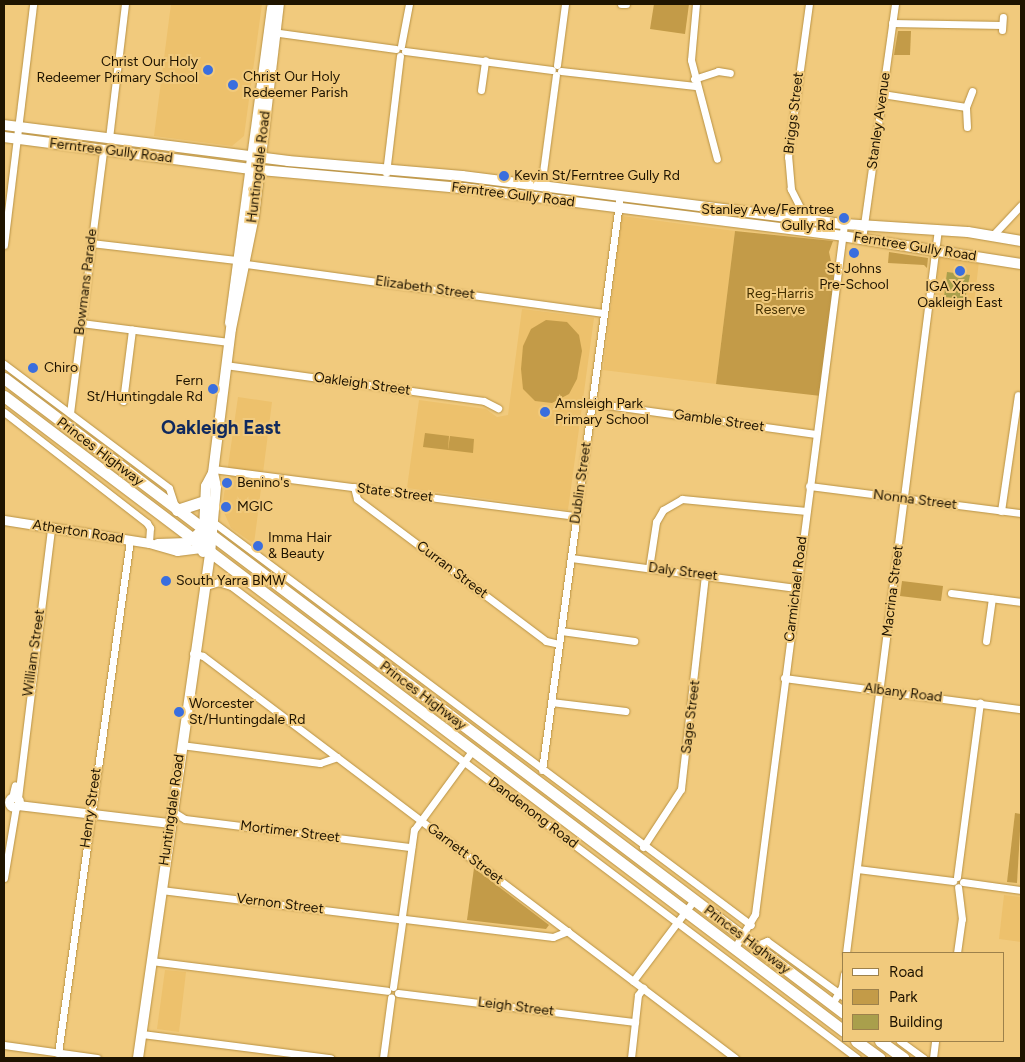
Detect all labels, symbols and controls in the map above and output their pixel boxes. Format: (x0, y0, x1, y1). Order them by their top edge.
place label: Christ Our Holy Redeemer Primary School (36, 54, 198, 86)
marker: Christ Our Holy Redeemer Primary School (202, 64, 214, 76)
place label: Christ Our Holy Redeemer Parish (243, 69, 348, 102)
street label: Briggs Street (781, 71, 807, 155)
street label: Stanley Avenue (864, 72, 894, 170)
marker: Christ Our Holy Redeemer Parish (227, 79, 239, 91)
street label: Huntingdale Road (244, 110, 274, 224)
street label: Ferntree Gully Road (48, 135, 174, 167)
place label: Kevin St/Ferntree Gully Rd (514, 168, 680, 184)
marker: Kevin St/Ferntree Gully Rd (498, 170, 510, 182)
street label: Ferntree Gully Road (450, 179, 576, 211)
place label: Stanley Ave/Ferntree Gully Rd (701, 202, 834, 234)
marker: Stanley Ave/Ferntree Gully Rd (838, 212, 850, 224)
street label: Bowmans Parade (71, 228, 101, 336)
street label: Ferntree Gully Road (852, 229, 978, 265)
marker: St Johns Pre-School (848, 247, 860, 259)
place label: St Johns Pre-School (819, 261, 889, 294)
marker: IGA Xpress Oakleigh East (954, 265, 966, 277)
street label: Elizabeth Street (374, 273, 476, 303)
place label: IGA Xpress Oakleigh East (917, 279, 1003, 312)
park label: Reg-Harris Reserve (746, 286, 814, 318)
place label: Chiro (44, 360, 78, 376)
marker: Chiro (26, 361, 40, 375)
street label: Oakleigh Street (313, 369, 411, 399)
place label: Fern St/Huntingdale Rd (86, 373, 203, 406)
marker: Fern St/Huntingdale Rd (207, 383, 219, 395)
place label: Amsleigh Park Primary School (555, 396, 649, 428)
marker: Amsleigh Park Primary School (539, 406, 551, 418)
street label: Gamble Street (673, 406, 765, 436)
street label: Princes Highway (53, 414, 147, 490)
district label: Oakleigh East (161, 417, 281, 439)
street label: Dublin Street (567, 441, 595, 525)
place label: Benino's (237, 475, 290, 491)
marker: Benino's (221, 477, 233, 489)
street label: State Street (356, 480, 434, 506)
street label: Nonna Street (872, 487, 958, 513)
place label: MGIC (237, 499, 273, 515)
marker: MGIC (219, 500, 233, 514)
street label: Atherton Road (31, 517, 125, 547)
place label: Imma Hair & Beauty (268, 530, 332, 562)
street label: Carmichael Road (781, 535, 811, 643)
street label: Curran Street (413, 538, 491, 602)
marker: Imma Hair & Beauty (252, 540, 264, 552)
street label: Macrina Street (879, 544, 907, 638)
street label: Daly Street (647, 559, 719, 585)
place label: South Yarra BMW (176, 573, 286, 589)
marker: South Yarra BMW (160, 575, 172, 587)
street label: William Street (20, 608, 48, 698)
street label: Princes Highway (376, 658, 470, 734)
street label: Sage Street (678, 679, 704, 755)
street label: Albany Road (863, 680, 943, 706)
place label: Worcester St/Huntingdale Rd (189, 696, 306, 729)
marker: Worcester St/Huntingdale Rd (173, 706, 185, 718)
street label: Huntingdale Road (156, 753, 188, 867)
street label: Henry Street (77, 767, 105, 849)
street label: Dandenong Road (485, 774, 581, 852)
street label: Mortimer Street (239, 818, 341, 846)
street label: Garnett Street (424, 820, 506, 888)
street label: Vernon Street (235, 890, 325, 918)
street label: Princes Highway (700, 902, 794, 978)
legend (842, 952, 1005, 1042)
text: Road (889, 963, 924, 981)
text: Park (889, 988, 918, 1006)
street label: Leigh Street (477, 994, 555, 1020)
text: Building (889, 1013, 943, 1031)

